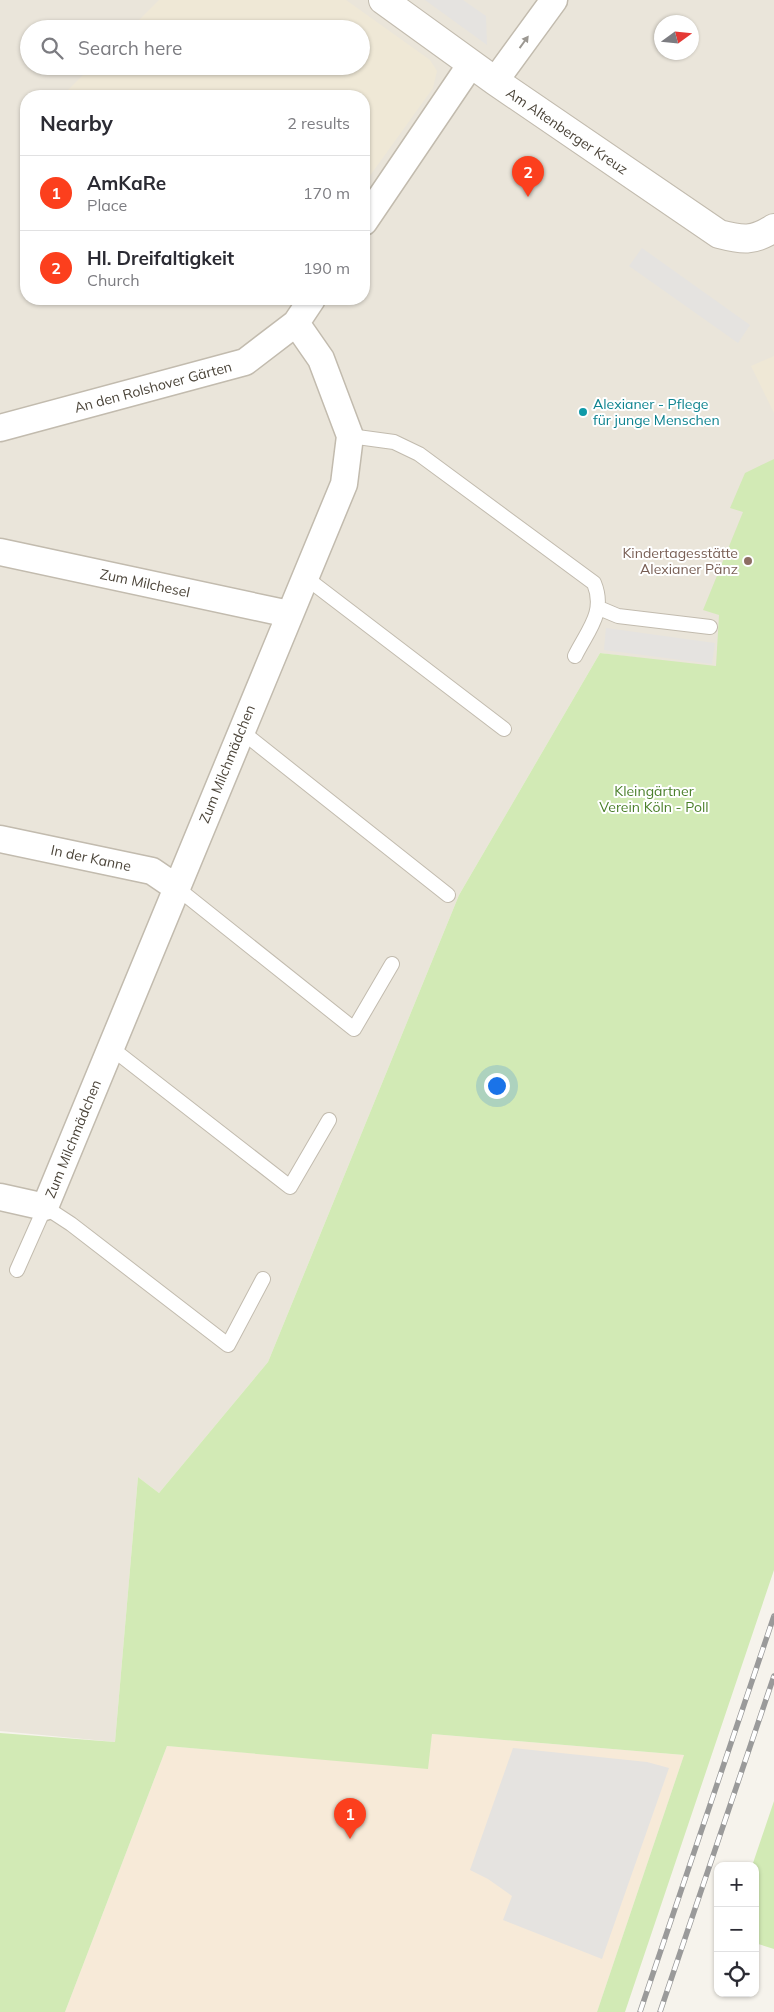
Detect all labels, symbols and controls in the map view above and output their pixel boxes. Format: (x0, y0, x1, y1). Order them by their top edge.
north arrow (654, 15, 699, 60)
search box (20, 20, 370, 75)
icon: search (38, 34, 66, 62)
text: Search here (78, 36, 182, 60)
one-way arrow (518, 36, 529, 49)
street label: Am Altenberger Kreuz (503, 84, 631, 178)
text: Nearby (40, 110, 113, 136)
text: 2 results (287, 113, 350, 133)
pin: 2 (512, 156, 544, 197)
text: AmKaRe (87, 171, 166, 195)
text: 1 (51, 183, 61, 203)
text: 170 m (303, 183, 350, 203)
text: Place (87, 195, 127, 215)
text: Hl. Dreifaltigkeit (87, 246, 234, 270)
text: 2 (51, 258, 61, 278)
text: 190 m (303, 258, 350, 278)
text: Church (87, 270, 140, 290)
street label: An den Rolshover Gärten (72, 357, 234, 417)
place label: Alexianer - Pflege für junge Menschen (593, 395, 720, 429)
marker: Alexianer - Pflege für junge Menschen (577, 406, 589, 418)
place label: Kindertagesstätte Alexianer Pänz (622, 544, 738, 578)
marker: Kindertagesstätte Alexianer Pänz (742, 555, 754, 567)
street label: Zum Milchesel (98, 565, 192, 601)
street label: Zum Milchmädchen (195, 702, 259, 826)
park label: Kleingärtner Verein Köln - Poll (599, 782, 709, 816)
street label: In der Kanne (49, 841, 133, 875)
your location (484, 1073, 510, 1099)
street label: Zum Milchmädchen (41, 1077, 105, 1201)
pin: 1 (334, 1798, 366, 1839)
map controls (714, 1862, 759, 1997)
button: + (714, 1862, 759, 1907)
button: − (714, 1907, 759, 1952)
button: locate (714, 1952, 759, 1997)

